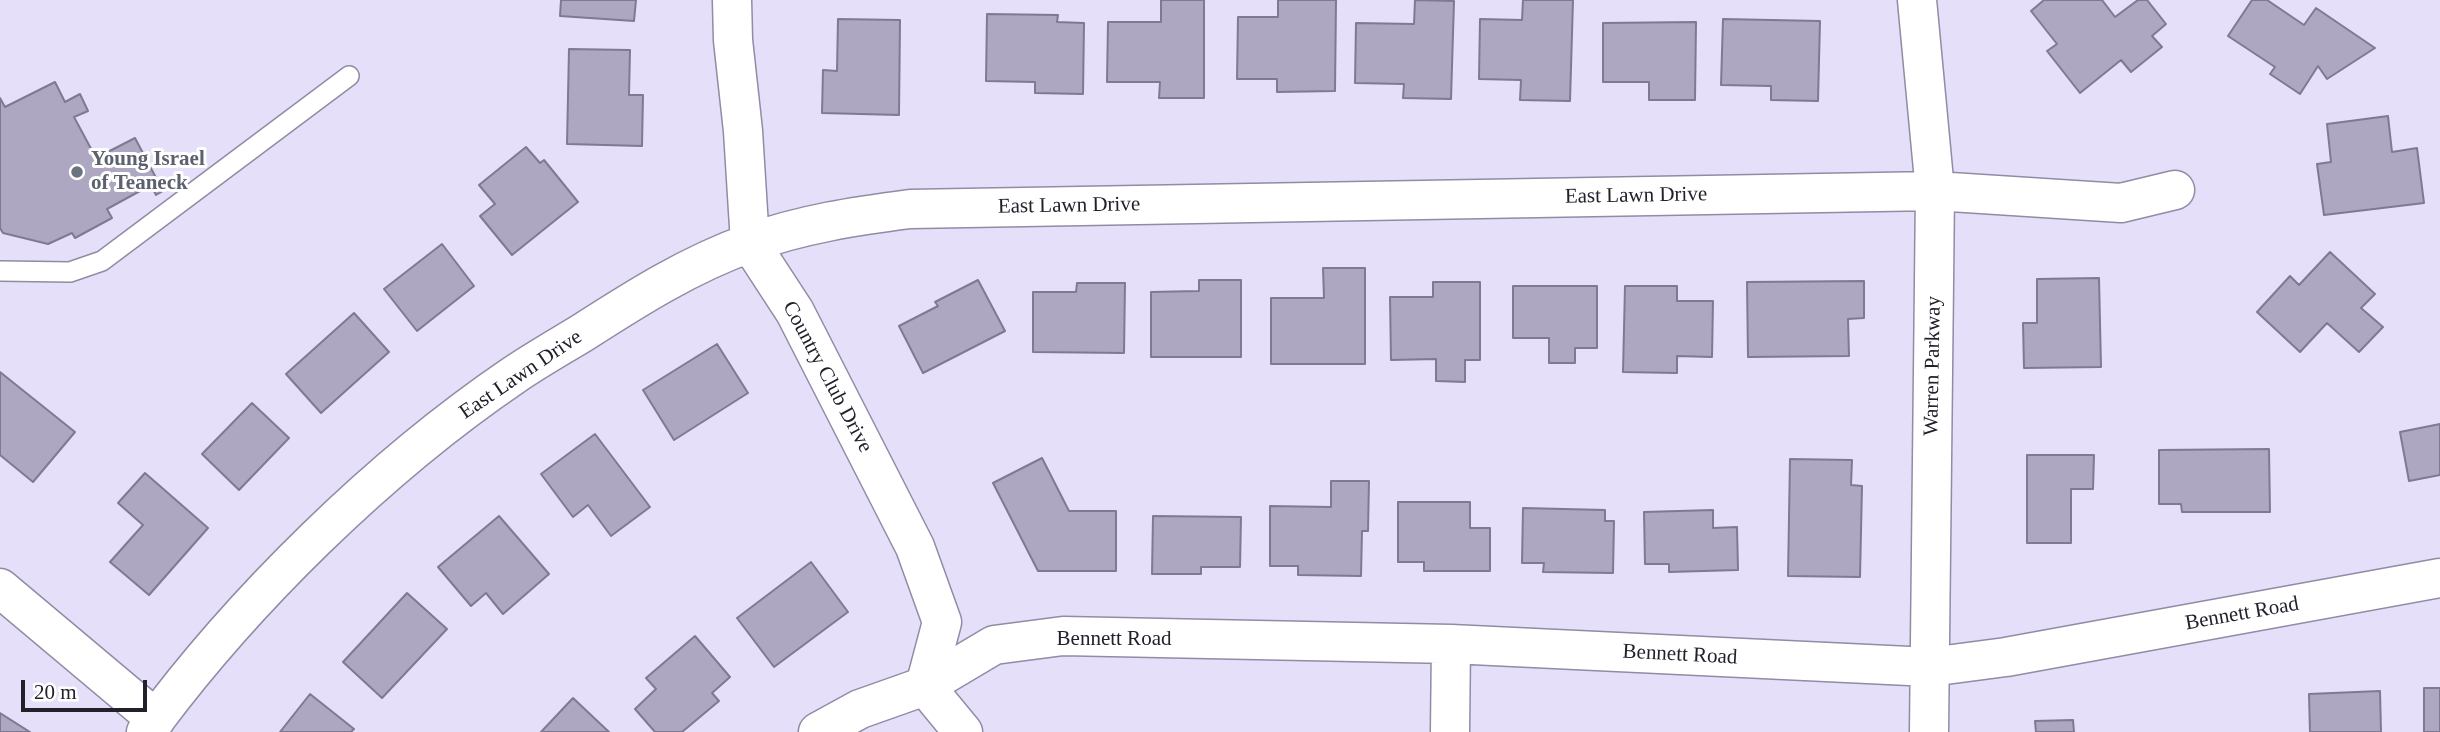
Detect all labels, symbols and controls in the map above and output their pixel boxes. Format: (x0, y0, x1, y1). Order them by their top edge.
place label: Young Israel of Teaneck (91, 147, 205, 197)
marker: Young Israel of Teaneck (69, 164, 85, 180)
street label: East Lawn Drive (1565, 182, 1707, 210)
street label: East Lawn Drive (998, 192, 1140, 220)
street label: Warren Parkway (1919, 296, 1947, 436)
street label: Country Club Drive (776, 297, 878, 457)
street label: East Lawn Drive (455, 325, 587, 425)
street label: Bennett Road (2183, 592, 2301, 636)
street label: Bennett Road (1057, 626, 1171, 652)
street label: Bennett Road (1622, 639, 1738, 671)
scale bar (24, 666, 150, 710)
text: 20 m (34, 680, 77, 704)

